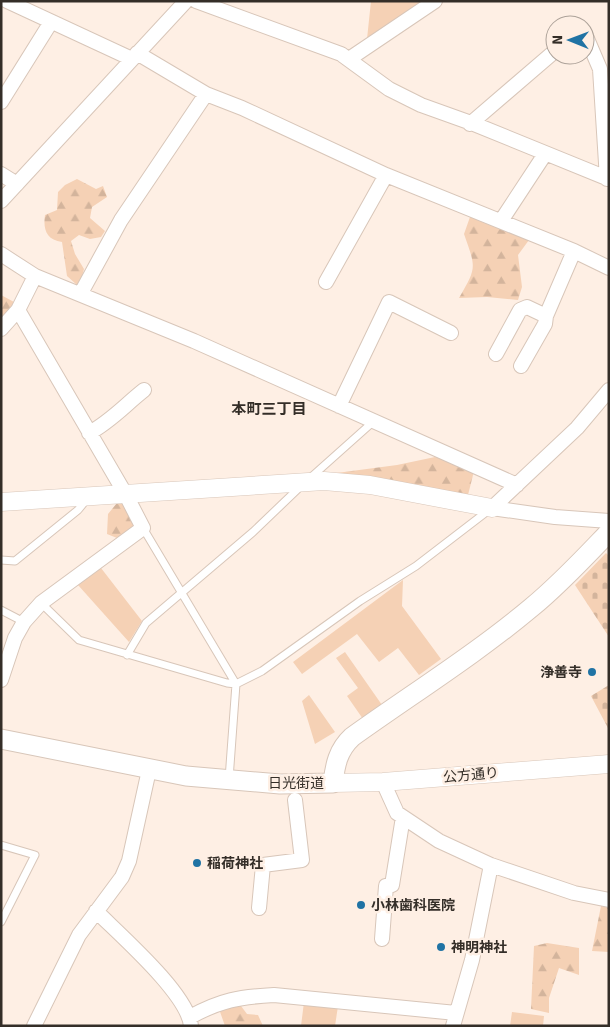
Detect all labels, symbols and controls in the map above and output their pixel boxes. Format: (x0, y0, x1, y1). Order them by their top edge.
north arrow (545, 15, 595, 65)
text: N (549, 35, 566, 45)
district label: 本町三丁目 (231, 400, 307, 418)
place label: 浄善寺 (540, 664, 582, 681)
marker: 浄善寺 (586, 666, 598, 678)
street label: 公方通り (442, 764, 500, 786)
street label: 日光街道 (268, 775, 324, 792)
place label: 稲荷神社 (207, 855, 263, 872)
marker: 稲荷神社 (191, 857, 203, 869)
place label: 小林歯科医院 (371, 897, 455, 914)
marker: 小林歯科医院 (355, 899, 367, 911)
place label: 神明神社 (451, 939, 507, 956)
marker: 神明神社 (435, 941, 447, 953)

